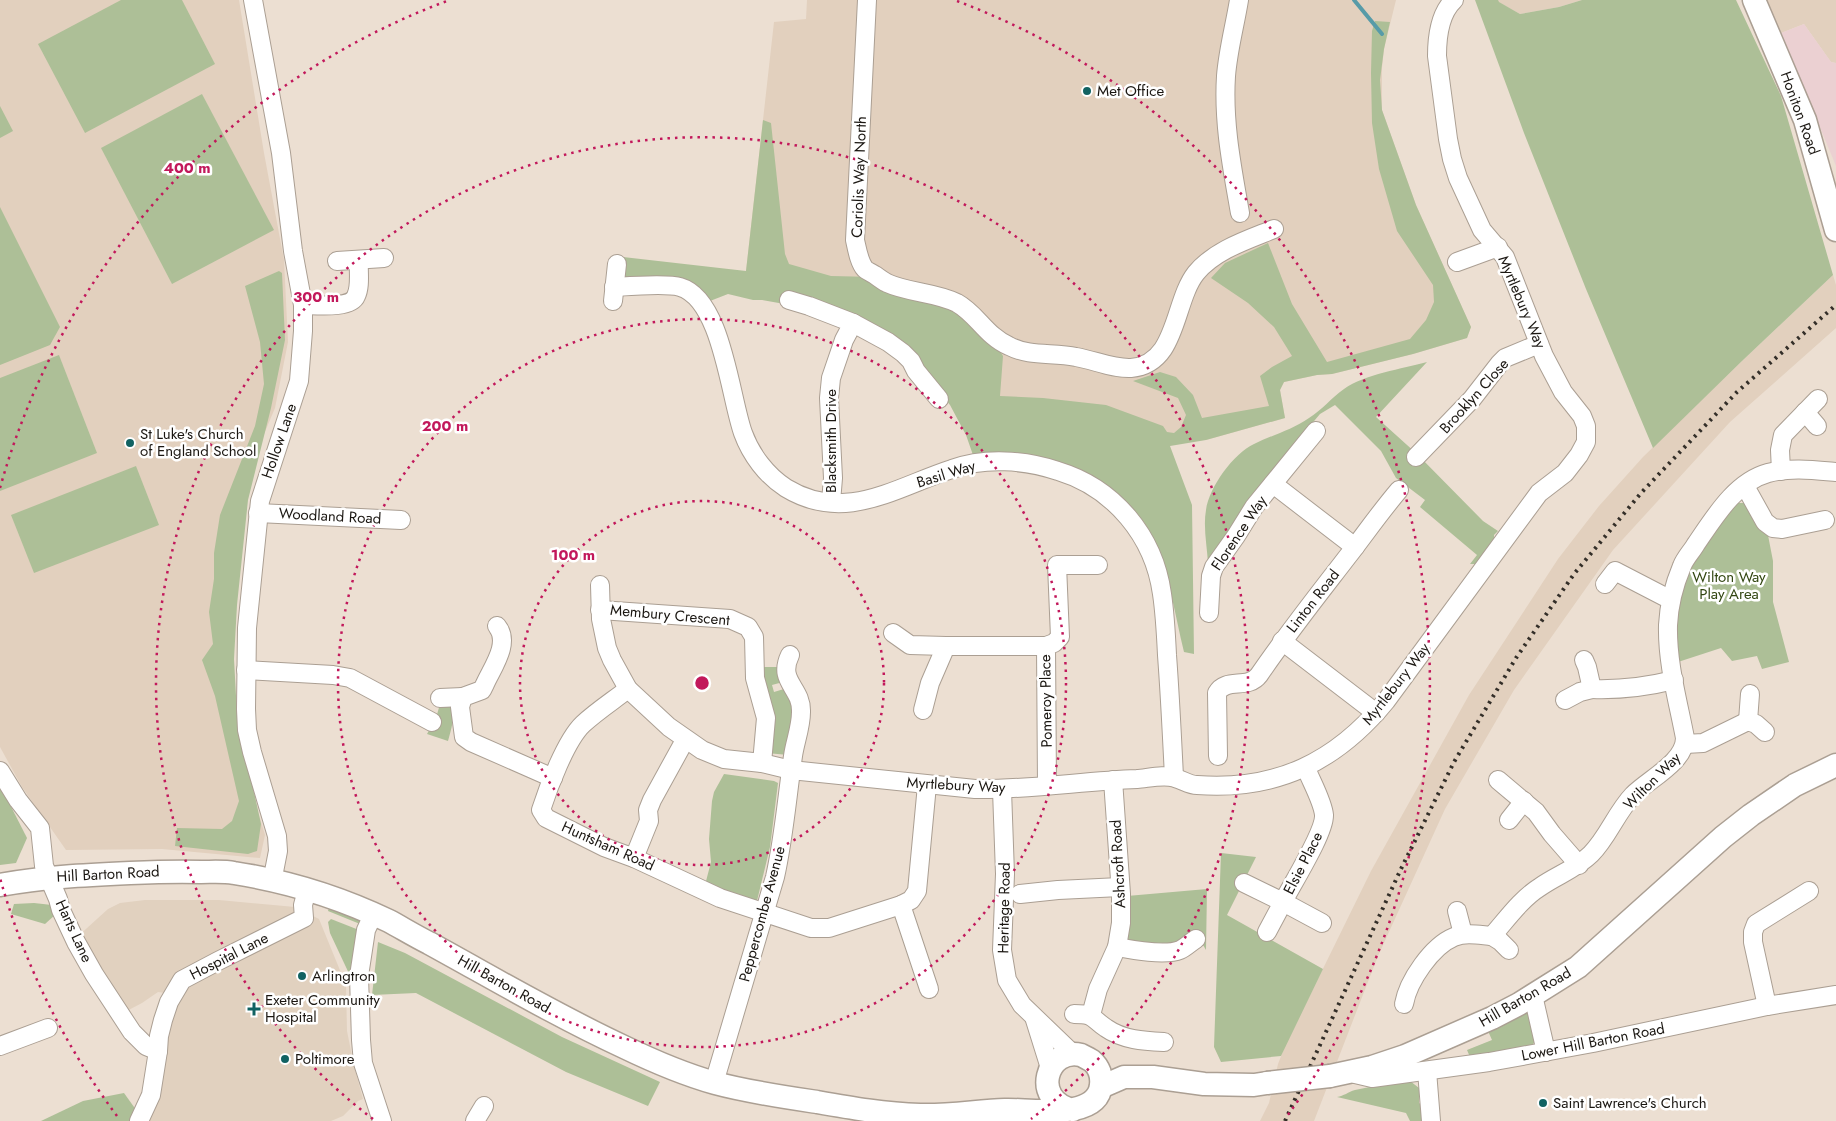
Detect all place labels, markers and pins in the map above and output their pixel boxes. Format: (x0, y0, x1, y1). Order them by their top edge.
place label: Met Office (1097, 80, 1164, 102)
marker: Met Office (1081, 85, 1093, 97)
place label: St Luke's Church of England School (140, 423, 256, 462)
marker: St Luke's Church of England School (124, 437, 136, 449)
centre of rings (693, 674, 711, 692)
place label: Arlingtron (312, 965, 375, 987)
marker: Arlingtron (296, 970, 308, 982)
place label: Exeter Community Hospital (265, 989, 380, 1028)
marker: Exeter Community Hospital (247, 1002, 261, 1016)
place label: Poltimore (295, 1048, 355, 1070)
marker: Poltimore (279, 1053, 291, 1065)
place label: Saint Lawrence's Church (1553, 1092, 1707, 1114)
marker: Saint Lawrence's Church (1537, 1097, 1549, 1109)

